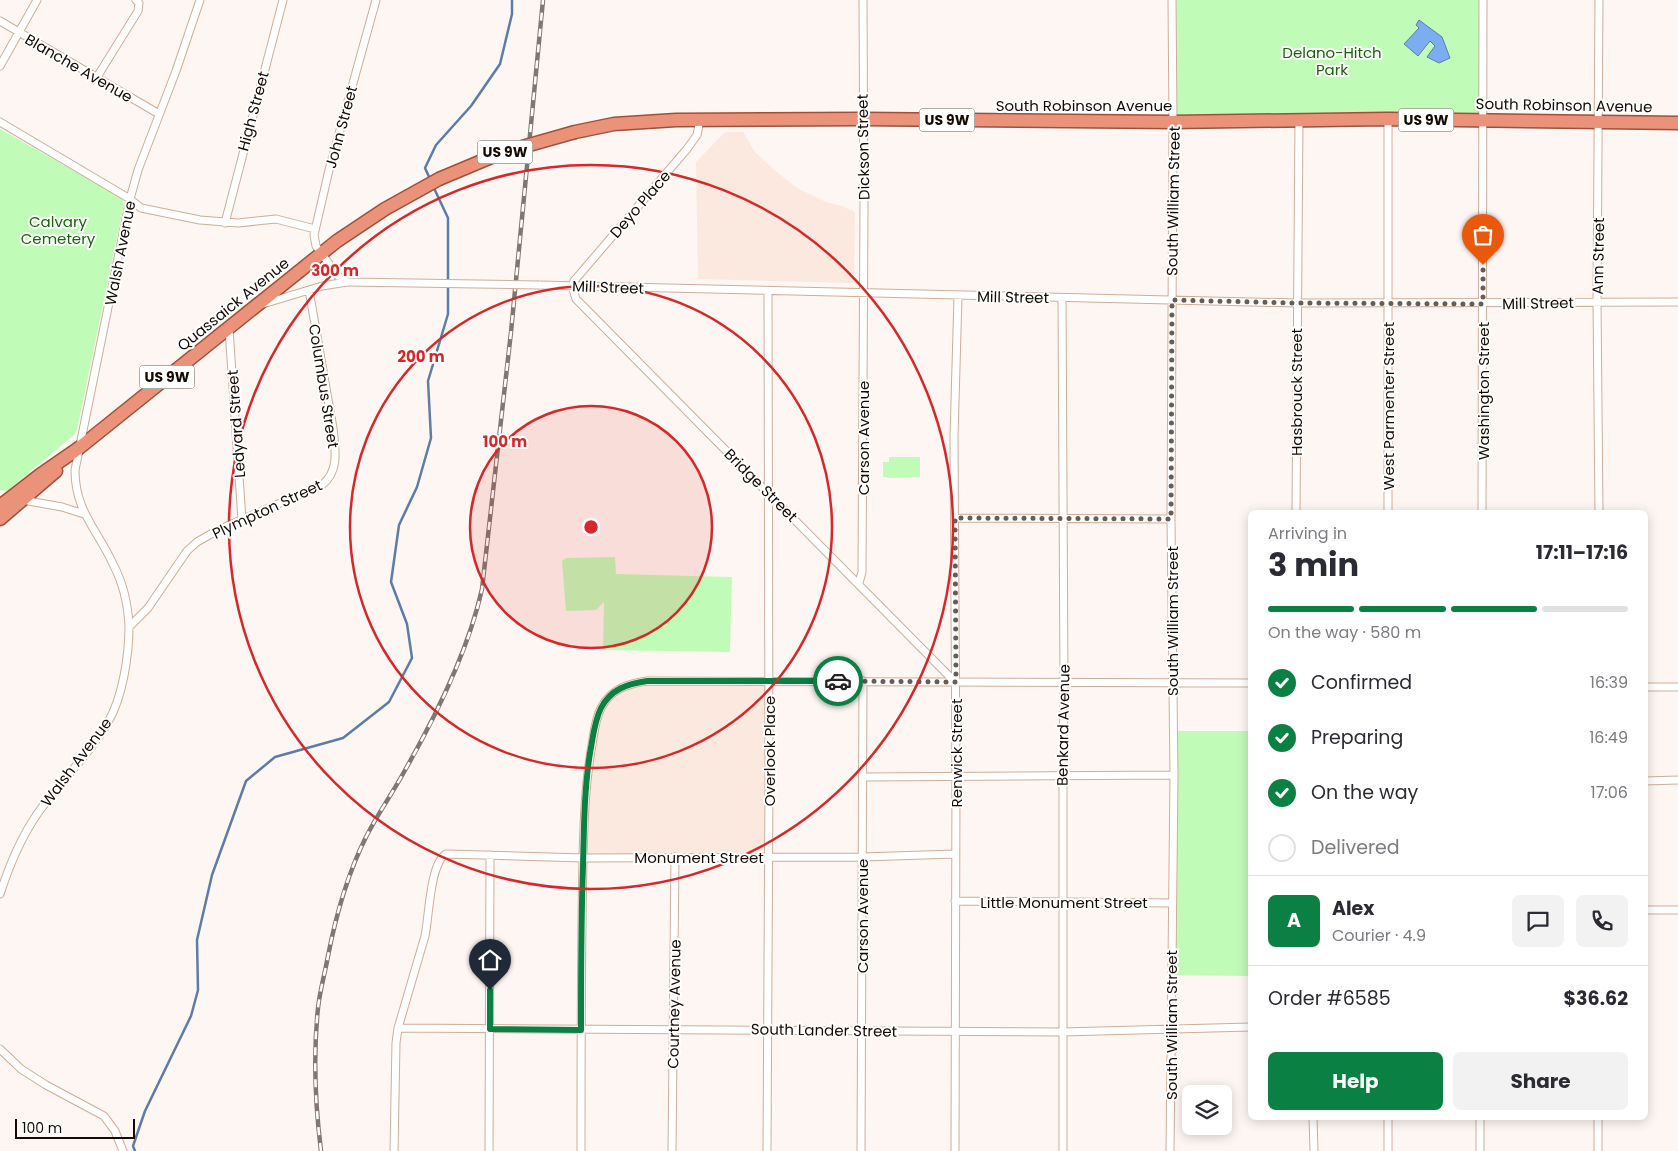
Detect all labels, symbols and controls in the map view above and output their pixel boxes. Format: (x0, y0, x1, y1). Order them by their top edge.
street label: Blanche Avenue (21, 29, 137, 107)
park label: Delano-Hitch Park (1282, 42, 1382, 80)
street label: High Street (232, 69, 274, 153)
street label: John Street (320, 83, 362, 171)
street label: South Robinson Avenue (1476, 93, 1652, 117)
street label: Dickson Street (852, 94, 874, 200)
street label: South Robinson Avenue (996, 95, 1172, 116)
road number: US 9W (920, 108, 974, 132)
road number: US 9W (1398, 108, 1454, 132)
street label: South William Street (1161, 126, 1185, 276)
road number: US 9W (478, 140, 532, 163)
street label: Deyo Place (605, 166, 675, 242)
street label: Walsh Avenue (100, 199, 140, 307)
park label: Calvary Cemetery (21, 211, 96, 249)
pin (1462, 214, 1504, 265)
street label: Ann Street (1587, 217, 1609, 295)
icon: bag (1469, 221, 1497, 249)
street label: Quassaick Avenue (173, 252, 293, 356)
text: 300 m (311, 260, 359, 281)
street label: Mill Street (572, 275, 644, 299)
street label: Mill Street (977, 286, 1049, 308)
street label: Mill Street (1502, 292, 1574, 314)
street label: Columbus Street (304, 322, 344, 450)
street label: West Parmenter Street (1378, 322, 1399, 490)
street label: Washington Street (1473, 322, 1494, 460)
street label: Hasbrouck Street (1286, 328, 1307, 456)
text: 200 m (397, 346, 445, 367)
road number: US 9W (140, 366, 194, 388)
street label: Ledyard Street (222, 369, 250, 479)
street label: Carson Avenue (853, 381, 874, 495)
text: 100 m (483, 431, 527, 452)
street label: Bridge Street (720, 444, 802, 526)
street label: Plympton Street (209, 474, 325, 544)
centre of rings (582, 518, 600, 536)
text: Arriving in (1268, 522, 1347, 545)
text: 17:11–17:16 (1536, 539, 1628, 566)
text: 3 min (1268, 542, 1359, 587)
street label: South William Street (1162, 546, 1183, 696)
text: On the way · 580 m (1268, 621, 1421, 644)
courier (813, 656, 863, 706)
street label: Benkard Avenue (1051, 664, 1075, 786)
icon: car (824, 667, 852, 695)
icon: check (1268, 669, 1296, 697)
text: Confirmed (1311, 669, 1412, 696)
text: 16:39 (1590, 671, 1628, 694)
street label: Overlook Place (759, 696, 780, 806)
street label: Renwick Street (946, 699, 967, 807)
street label: Walsh Avenue (36, 713, 116, 811)
icon: check (1268, 724, 1296, 752)
text: Preparing (1311, 724, 1403, 751)
text: 16:49 (1589, 726, 1628, 749)
icon: check (1268, 779, 1296, 807)
text: On the way (1311, 779, 1418, 806)
text: 17:06 (1591, 781, 1628, 804)
text: Delivered (1311, 834, 1400, 861)
street label: Monument Street (634, 847, 764, 868)
street label: Carson Avenue (852, 859, 873, 973)
street label: Little Monument Street (980, 892, 1148, 913)
text: Alex (1332, 895, 1374, 922)
button: chat (1512, 895, 1564, 947)
button: phone (1576, 895, 1628, 947)
text: A (1287, 907, 1301, 934)
text: Courier · 4.9 (1332, 924, 1426, 947)
pin (469, 939, 511, 990)
street label: Courtney Avenue (662, 939, 686, 1069)
icon: home (476, 946, 504, 974)
street label: South William Street (1161, 950, 1182, 1100)
text: Order #6585 (1268, 985, 1391, 1012)
text: $36.62 (1564, 985, 1628, 1012)
street label: South Lander Street (751, 1018, 897, 1042)
button: Help (1268, 1052, 1443, 1110)
button: Share (1453, 1052, 1628, 1110)
map controls (1182, 1085, 1232, 1135)
button: layers (1182, 1085, 1232, 1135)
scale bar (15, 1116, 135, 1139)
text: 100 m (22, 1118, 62, 1138)

